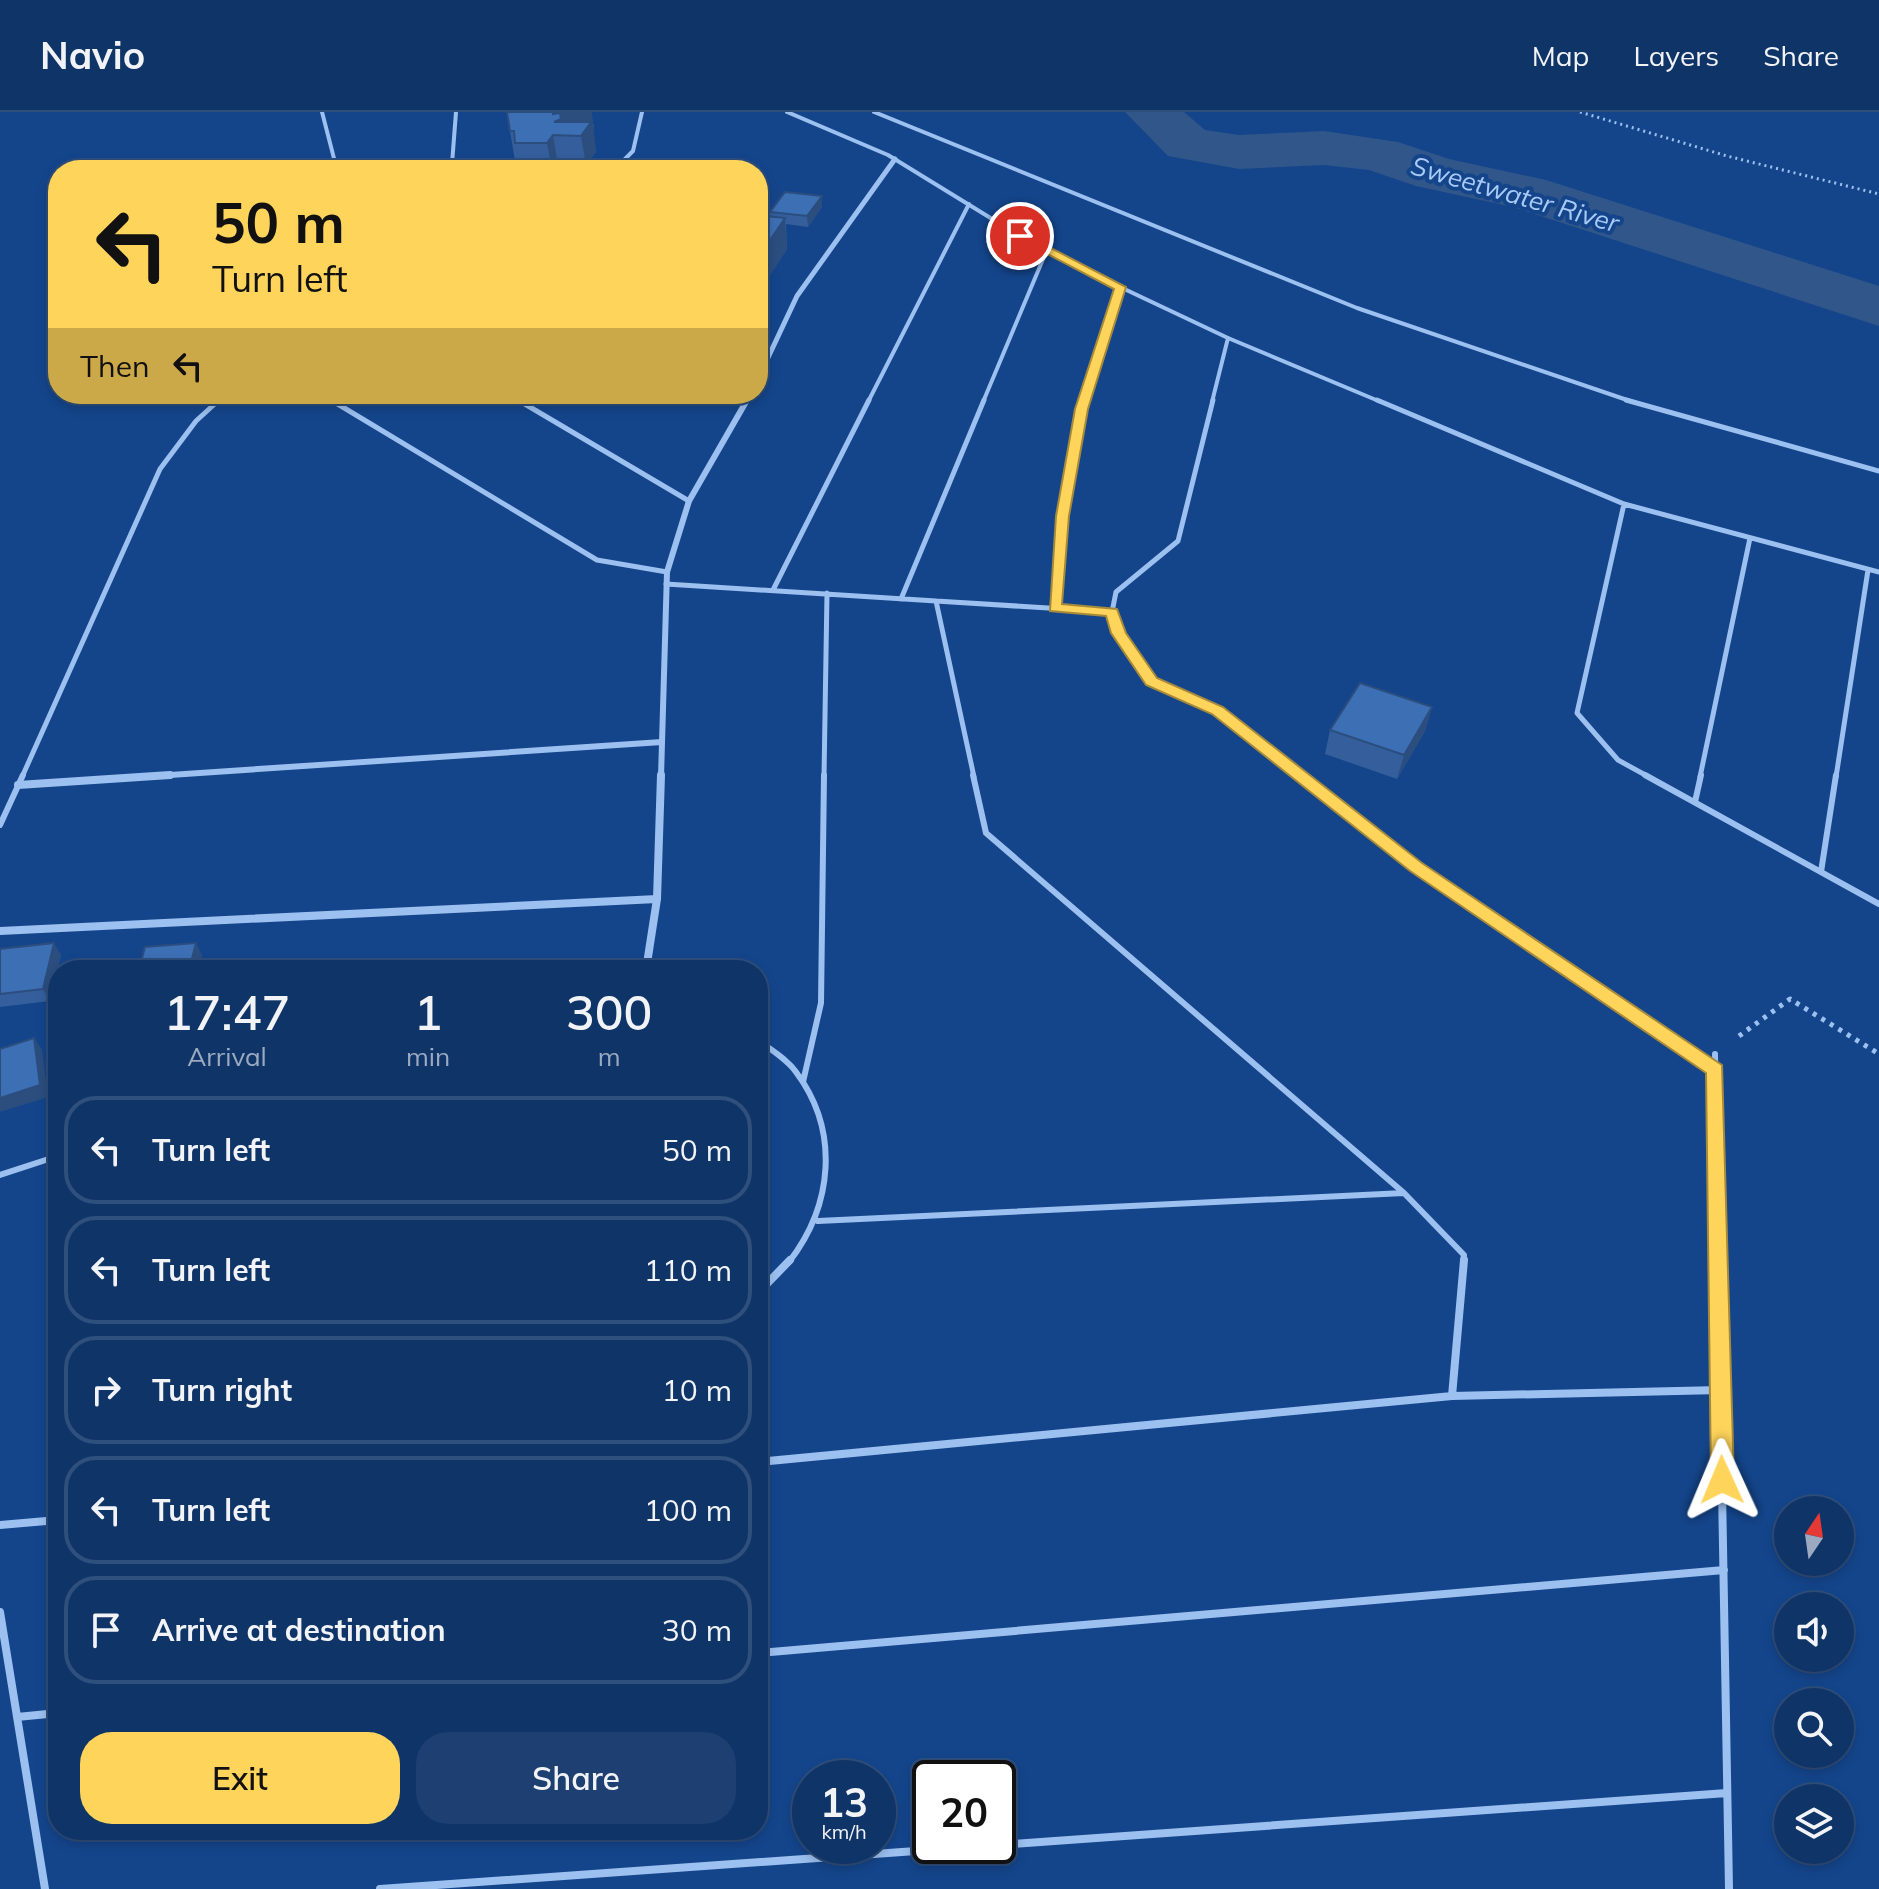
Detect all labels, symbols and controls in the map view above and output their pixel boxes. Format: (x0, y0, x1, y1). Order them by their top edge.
text: Navio (40, 31, 145, 79)
text: Map (1532, 38, 1589, 73)
text: Layers (1633, 38, 1719, 73)
text: Share (1763, 38, 1839, 73)
water label: Sweetwater River (1407, 149, 1624, 240)
text: 50 m (212, 187, 345, 257)
icon: left (80, 192, 184, 296)
pin (986, 202, 1054, 270)
icon: arrive (998, 214, 1042, 258)
text: Turn left (212, 256, 348, 301)
icon: left (166, 344, 210, 388)
text: Then (80, 347, 150, 385)
text: 17:47 (164, 982, 290, 1042)
text: 1 (414, 982, 442, 1042)
text: 300 (566, 982, 652, 1042)
text: Arrival (187, 1040, 267, 1073)
text: min (406, 1040, 450, 1073)
text: m (598, 1040, 621, 1073)
icon: left (84, 1128, 128, 1172)
text: Turn left (152, 1131, 270, 1169)
text: 50 m (662, 1131, 732, 1169)
icon: left (84, 1248, 128, 1292)
text: Turn left (152, 1251, 270, 1289)
text: 110 m (644, 1251, 732, 1289)
icon: right (84, 1368, 128, 1412)
text: Turn right (152, 1371, 292, 1409)
text: 10 m (662, 1371, 732, 1409)
position arrow (1680, 1438, 1764, 1522)
icon: left (84, 1488, 128, 1532)
text: Turn left (152, 1491, 270, 1529)
text: 100 m (644, 1491, 732, 1529)
north arrow (1774, 1496, 1854, 1576)
map controls (1774, 1496, 1854, 1864)
button: sound (1774, 1592, 1854, 1672)
icon: arrive (84, 1608, 128, 1652)
text: Arrive at destination (152, 1611, 446, 1649)
text: 30 m (662, 1611, 732, 1649)
button: search (1774, 1688, 1854, 1768)
button: Exit (80, 1732, 400, 1824)
button: Share (416, 1732, 736, 1824)
speed limit sign: 20 (912, 1760, 1016, 1864)
text: 13 (820, 1777, 868, 1827)
button: layers (1774, 1784, 1854, 1864)
text: km/h (821, 1819, 867, 1844)

